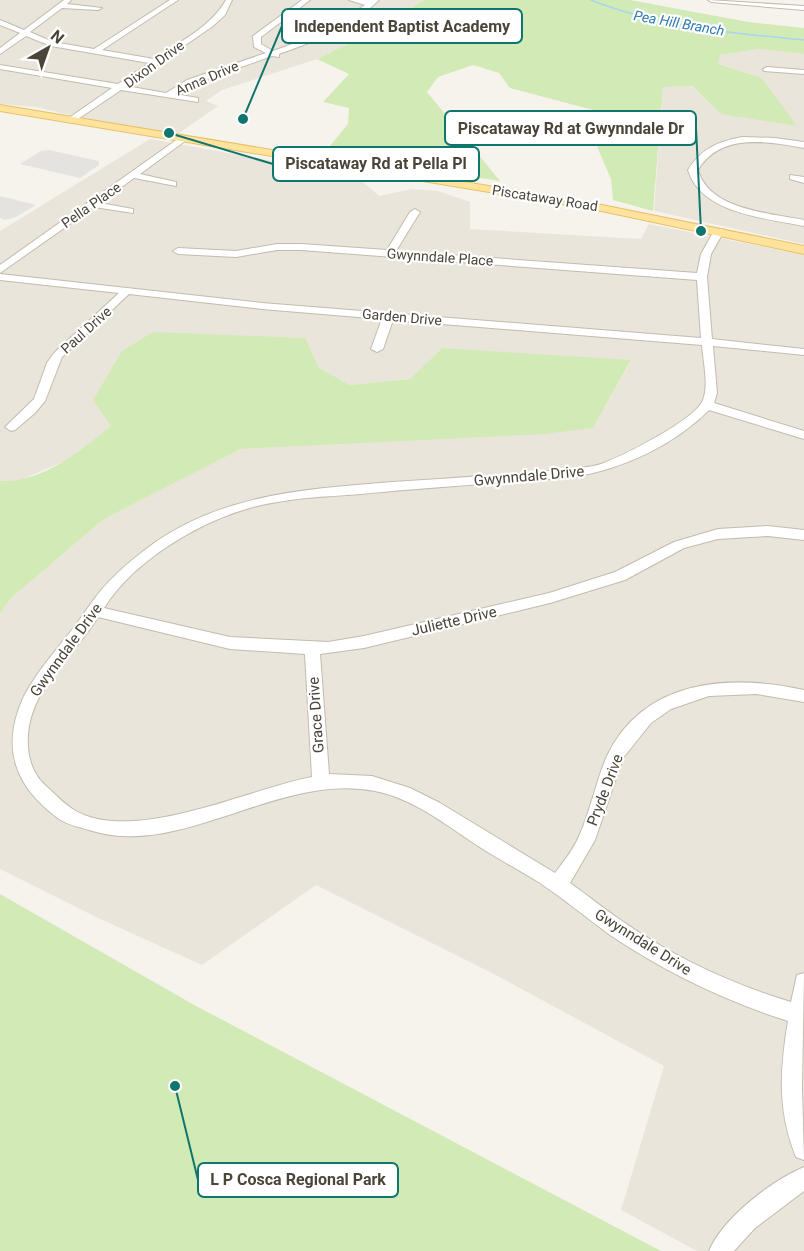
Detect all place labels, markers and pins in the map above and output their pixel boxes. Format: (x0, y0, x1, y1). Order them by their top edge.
callout: Independent Baptist Academy (282, 9, 522, 43)
callout: Piscataway Rd at Gwynndale Dr (445, 111, 696, 145)
callout: Piscataway Rd at Pella Pl (273, 147, 479, 181)
callout: L P Cosca Regional Park (198, 1163, 398, 1197)

